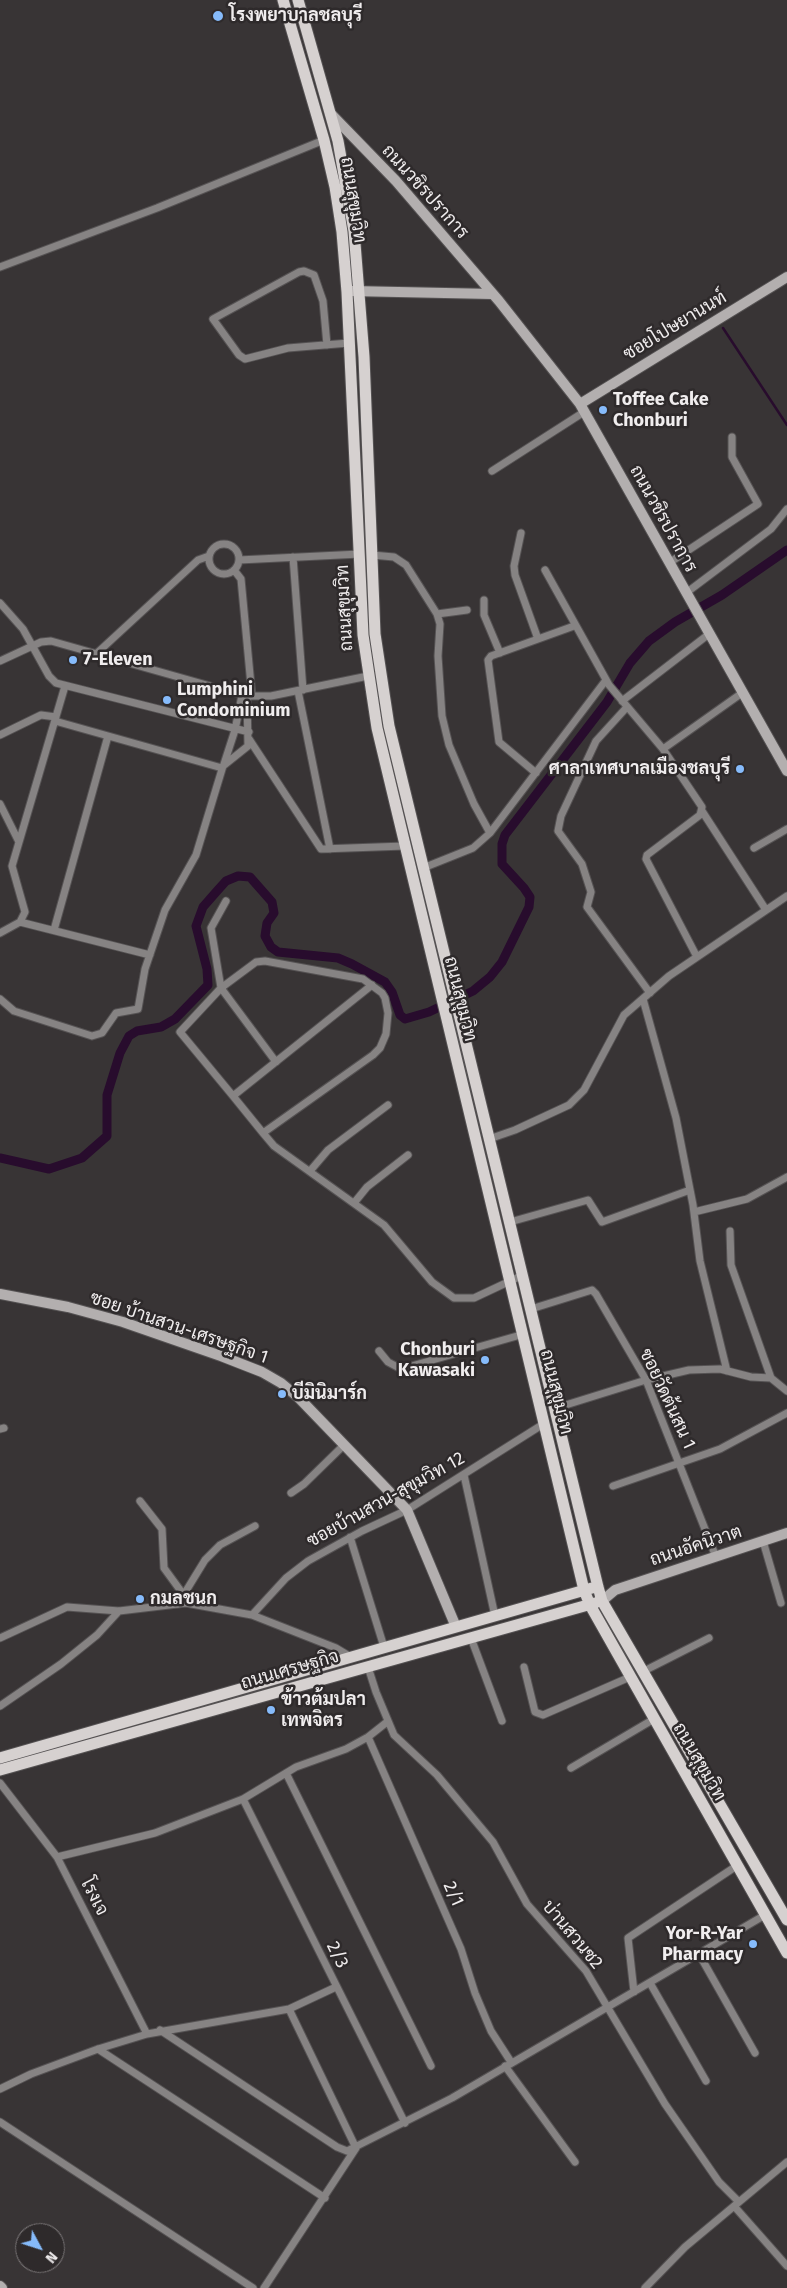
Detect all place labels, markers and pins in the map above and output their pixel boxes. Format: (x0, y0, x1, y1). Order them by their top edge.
place label: โรงพยาบาลชลบุรี (229, 5, 362, 27)
marker: โรงพยาบาลชลบุรี (211, 9, 225, 23)
place label: Toffee Cake Chonburi (613, 389, 709, 432)
marker: Toffee Cake Chonburi (597, 404, 609, 416)
place label: 7-Eleven (83, 649, 153, 671)
marker: 7-Eleven (67, 654, 79, 666)
place label: Lumphini Condominium (177, 679, 290, 722)
marker: Lumphini Condominium (161, 694, 173, 706)
place label: ศาลาเทศบาลเมืองชลบุรี (549, 758, 730, 780)
marker: ศาลาเทศบาลเมืองชลบุรี (734, 763, 746, 775)
place label: Chonburi Kawasaki (398, 1339, 475, 1382)
marker: Chonburi Kawasaki (479, 1354, 491, 1366)
place label: บีมินิมาร์ก (292, 1383, 367, 1405)
marker: บีมินิมาร์ก (276, 1388, 288, 1400)
place label: กมลชนก (150, 1588, 217, 1610)
marker: กมลชนก (134, 1593, 146, 1605)
place label: ข้าวต้มปลา เทพจิตร (281, 1689, 366, 1732)
marker: ข้าวต้มปลา เทพจิตร (265, 1704, 277, 1716)
place label: Yor-R-Yar Pharmacy (662, 1923, 743, 1966)
marker: Yor-R-Yar Pharmacy (747, 1938, 759, 1950)

